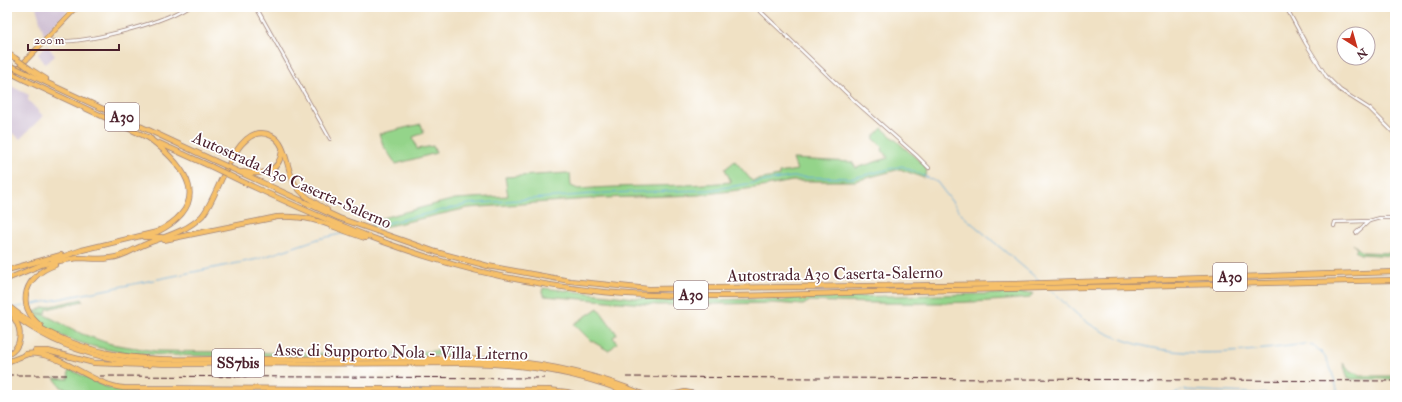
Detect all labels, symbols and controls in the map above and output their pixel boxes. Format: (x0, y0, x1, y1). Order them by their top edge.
scale bar (28, 26, 119, 52)
north arrow (1336, 26, 1376, 66)
text: 200 m (34, 33, 65, 48)
text: N (1353, 45, 1370, 62)
road number: A30 (105, 103, 139, 131)
street label: Autostrada A30 Caserta-Salerno (188, 126, 395, 233)
street label: Autostrada A30 Caserta-Salerno (726, 262, 943, 286)
road number: A30 (1213, 263, 1247, 291)
road number: A30 (674, 281, 708, 309)
street label: Asse di Supporto Nola - Villa Literno (273, 339, 528, 366)
road number: SS7bis (212, 349, 264, 377)

